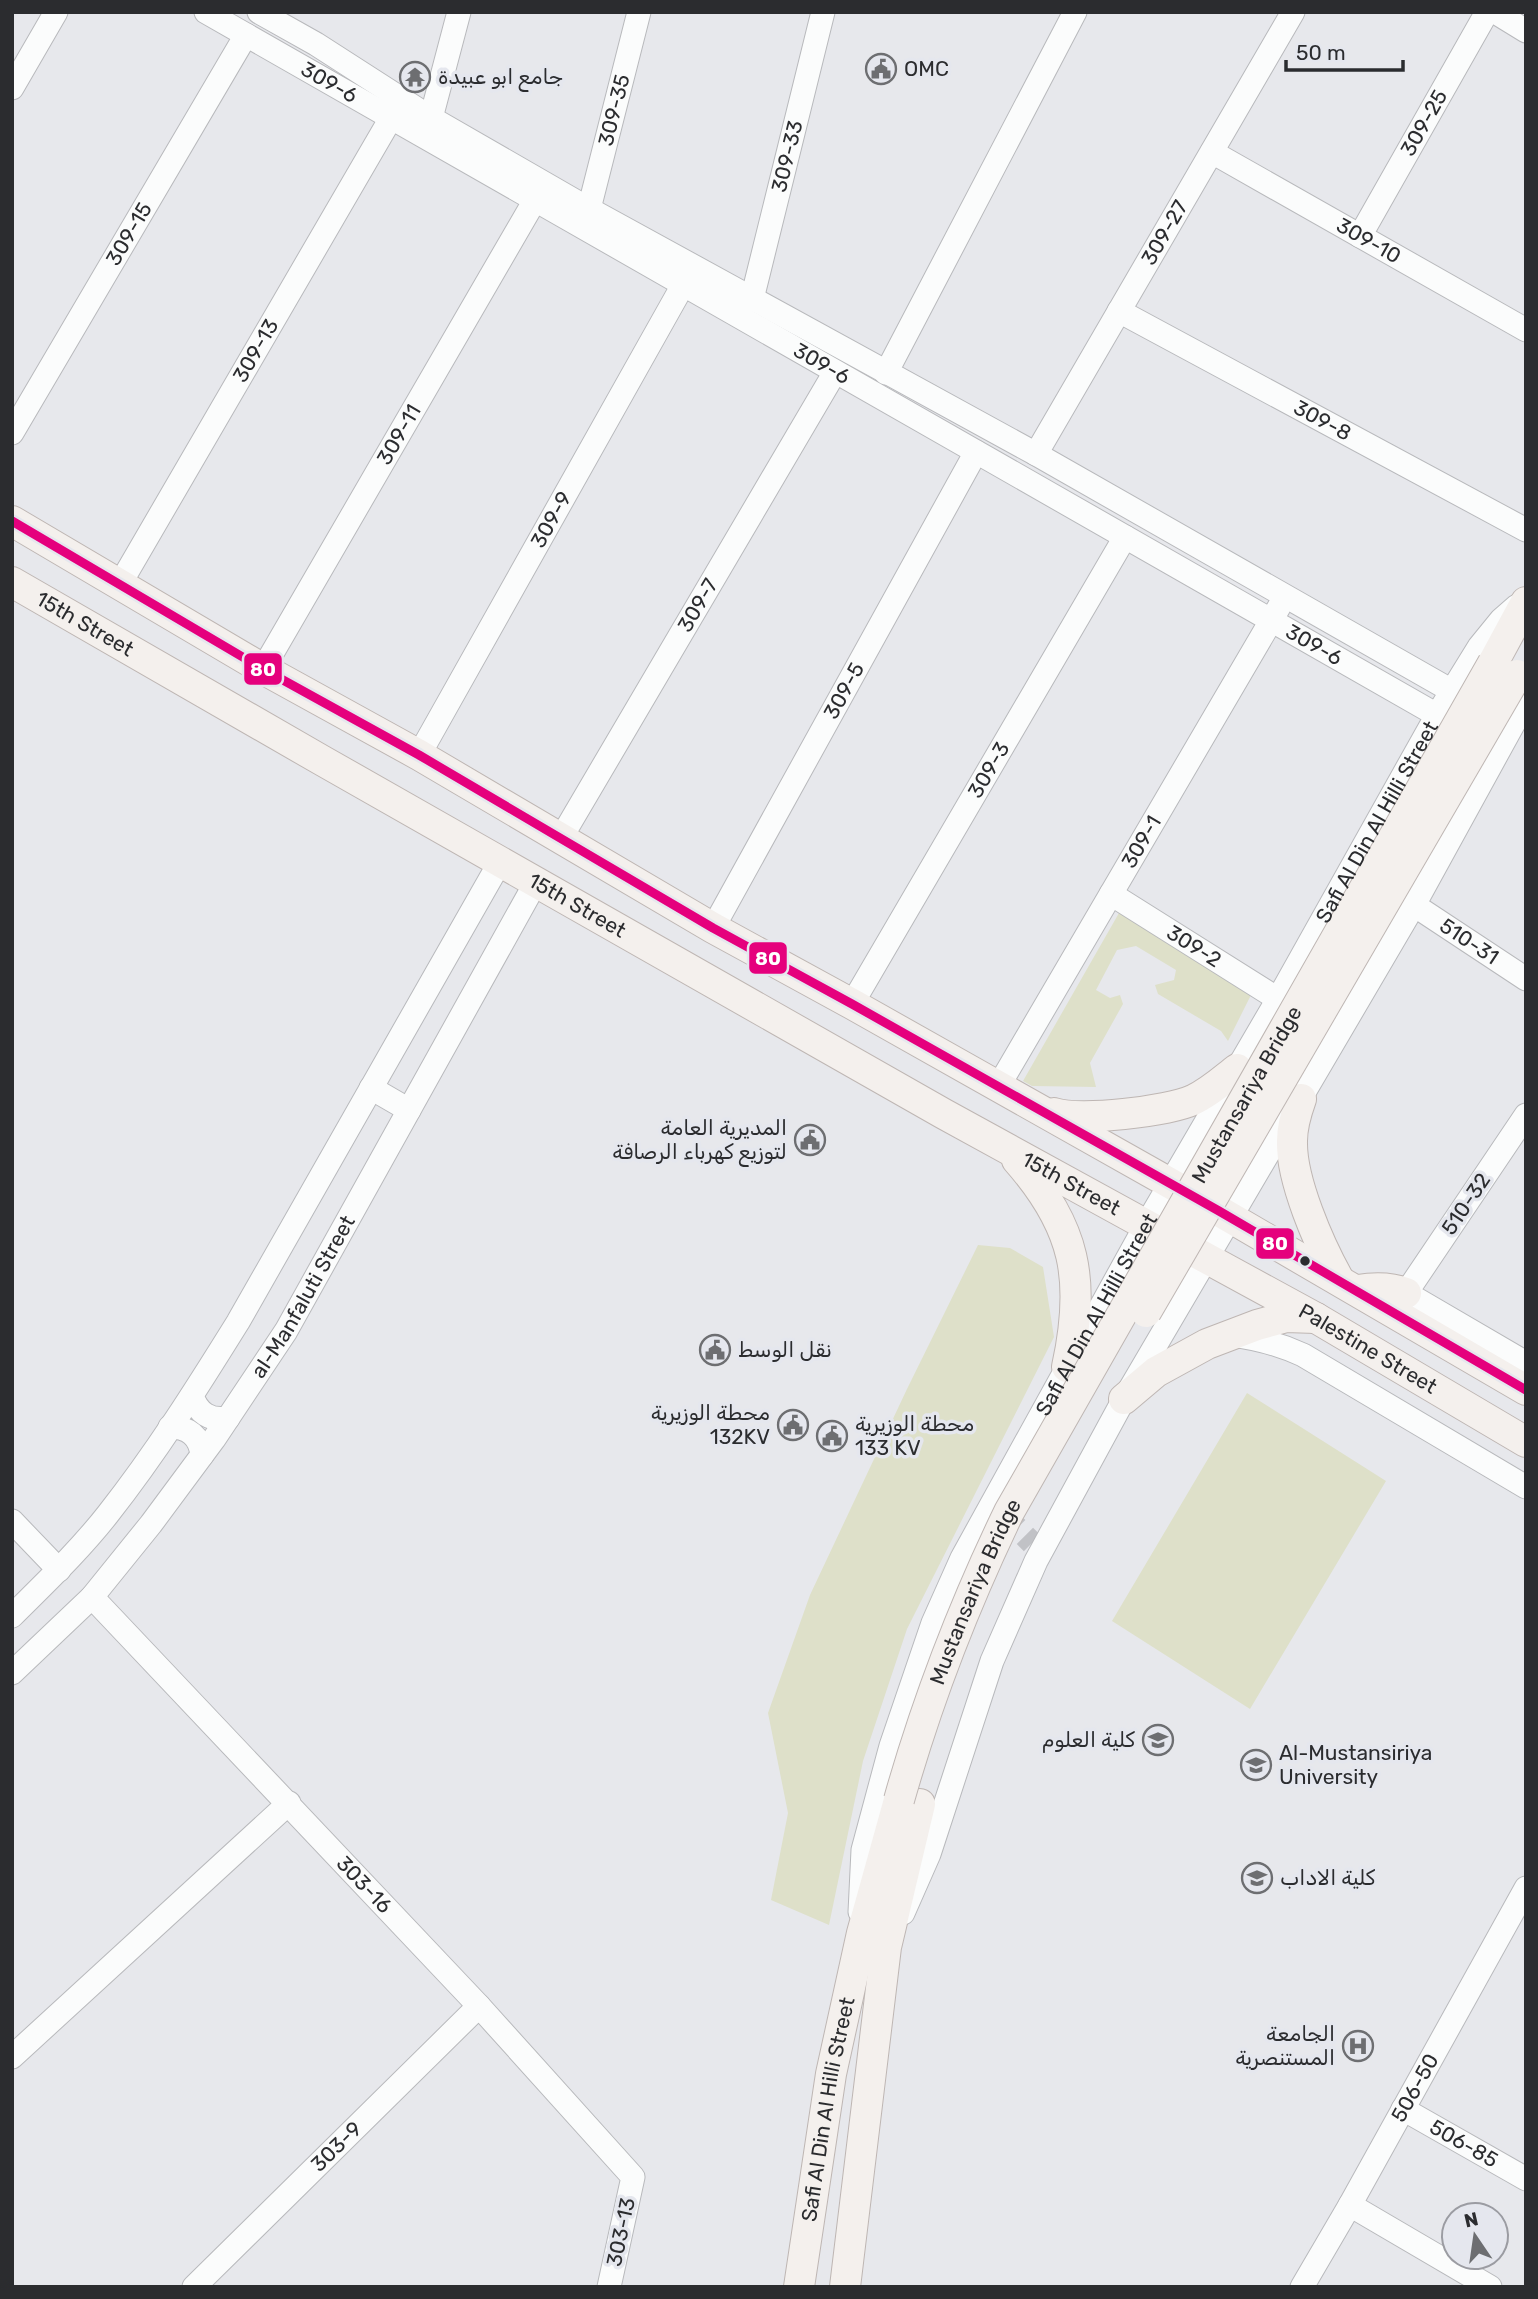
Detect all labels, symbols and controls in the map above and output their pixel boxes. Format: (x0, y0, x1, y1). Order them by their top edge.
scale bar (1286, 28, 1403, 72)
text: 50 m (1296, 40, 1346, 65)
public building icon: OMC (864, 52, 898, 86)
street label: 309-6 (297, 56, 362, 108)
place label: OMC (904, 56, 949, 81)
temple icon: جامع ابو عبيدة (398, 60, 432, 94)
place label: جامع ابو عبيدة (438, 64, 563, 92)
street label: 309-35 (593, 72, 635, 148)
street label: 309-25 (1395, 85, 1452, 160)
street label: 309-33 (766, 118, 808, 195)
street label: 309-27 (1136, 195, 1193, 269)
street label: 309-15 (100, 198, 157, 270)
street label: 309-10 (1332, 212, 1405, 268)
street label: 309-13 (227, 314, 283, 387)
street label: 309-6 (789, 337, 855, 389)
street label: 309-8 (1290, 394, 1356, 446)
street label: 309-11 (371, 400, 426, 469)
street label: 309-9 (525, 487, 577, 552)
street label: 309-7 (672, 574, 723, 636)
street label: 15th Street (32, 586, 138, 661)
street label: 309-6 (1282, 618, 1347, 670)
line badge: 80 (243, 652, 283, 686)
text: 80 (250, 658, 276, 681)
street label: 309-5 (818, 658, 869, 723)
street label: Safi Al Din Al Hilli Street (1310, 716, 1443, 927)
street label: 309-3 (962, 737, 1014, 802)
street label: 309-1 (1116, 811, 1166, 872)
street label: 15th Street (524, 867, 631, 943)
street label: 510-31 (1435, 912, 1504, 969)
street label: 309-2 (1162, 919, 1226, 972)
line badge: 80 (748, 941, 788, 975)
text: 80 (755, 947, 781, 970)
street label: Mustansariya Bridge (1186, 1001, 1307, 1187)
place label: المديرية العامة لتوزيع كهرباء الرصافة (612, 1115, 787, 1167)
public building icon: المديرية العامة لتوزيع كهرباء الرصافة (793, 1123, 827, 1157)
street label: 15th Street (1018, 1146, 1125, 1220)
street label: 510-32 (1436, 1168, 1495, 1239)
street label: Safi Al Din Al Hilli Street (1030, 1209, 1162, 1420)
street label: al-Manfaluti Street (245, 1211, 360, 1382)
line badge: 80 (1255, 1227, 1295, 1260)
text: 80 (1262, 1232, 1288, 1255)
unlabelled marker (1298, 1254, 1312, 1268)
street label: Palestine Street (1295, 1298, 1442, 1399)
public building icon: نقل الوسط (698, 1333, 732, 1367)
place label: نقل الوسط (738, 1337, 832, 1362)
place label: محطة الوزيرية 132KV (651, 1400, 770, 1449)
public building icon: محطة الوزيرية 132KV (776, 1408, 810, 1442)
place label: محطة الوزيرية 133 KV (855, 1411, 974, 1460)
public building icon: محطة الوزيرية 133 KV (815, 1419, 849, 1453)
street label: Mustansariya Bridge (924, 1494, 1026, 1688)
school or university icon: كلية العلوم (1141, 1723, 1175, 1757)
place label: كلية العلوم (1042, 1727, 1136, 1753)
place label: Al-Mustansiriya University (1279, 1740, 1432, 1789)
school or university icon: Al-Mustansiriya University (1239, 1748, 1273, 1782)
street label: 303-16 (332, 1850, 398, 1918)
school or university icon: كلية الاداب (1240, 1861, 1274, 1895)
place label: كلية الاداب (1280, 1865, 1376, 1890)
street label: Safi Al Din Al Hilli Street (796, 1995, 860, 2223)
place label: الجامعة المستنصرية (1235, 2021, 1335, 2070)
hospital icon: الجامعة المستنصرية (1341, 2029, 1375, 2063)
street label: 506-50 (1386, 2049, 1444, 2126)
street label: 506-85 (1426, 2114, 1503, 2172)
street label: 303-9 (306, 2116, 367, 2177)
street label: 303-13 (601, 2195, 640, 2269)
north arrow (1440, 2201, 1510, 2271)
text: N (1462, 2207, 1481, 2233)

